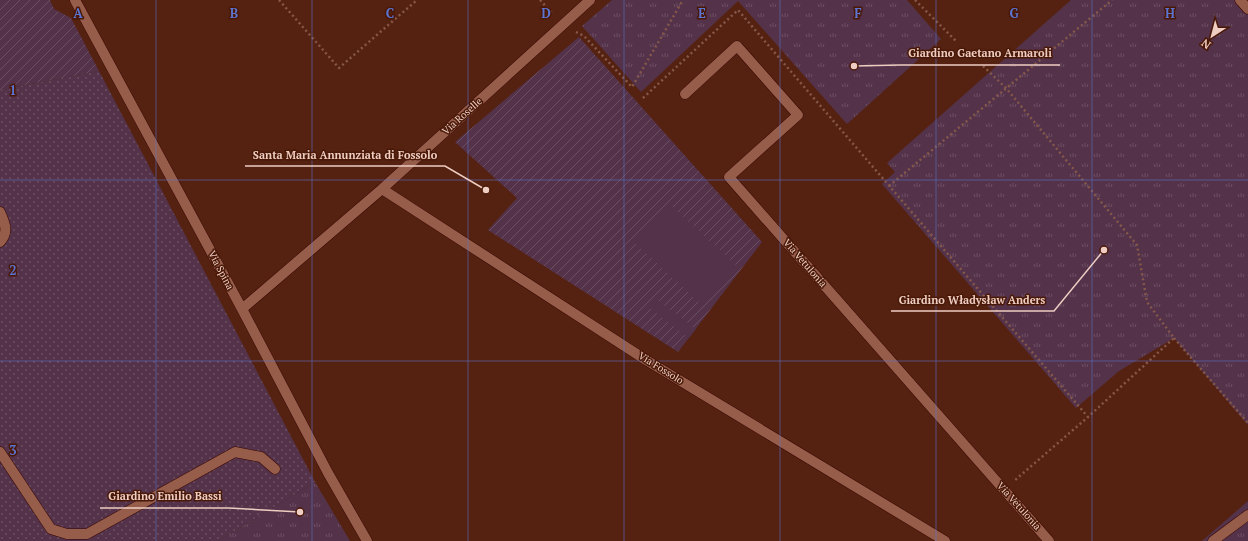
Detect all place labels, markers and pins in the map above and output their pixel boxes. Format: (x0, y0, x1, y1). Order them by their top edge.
callout: Giardino Gaetano Armaroli (900, 42, 1060, 65)
callout: Santa Maria Annunziata di Fossolo (245, 143, 445, 166)
callout: Giardino Władysław Anders (891, 288, 1054, 311)
callout: Giardino Emilio Bassi (100, 485, 229, 508)

